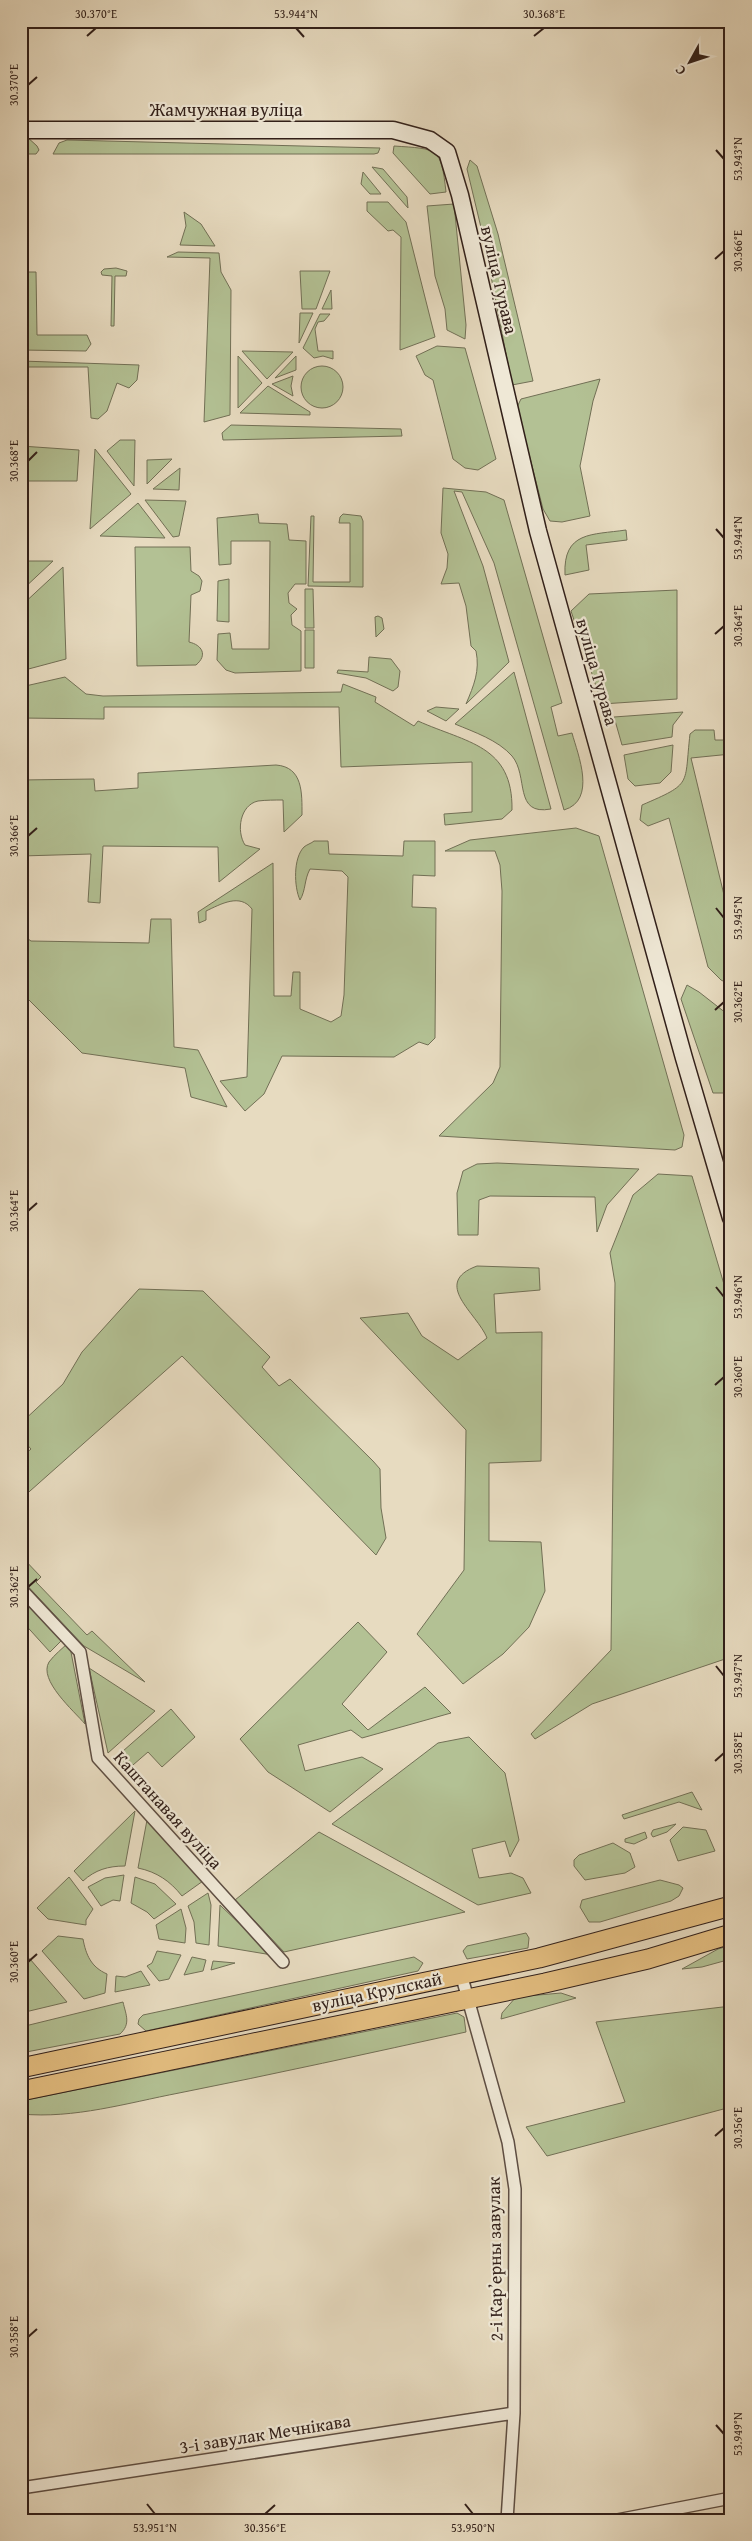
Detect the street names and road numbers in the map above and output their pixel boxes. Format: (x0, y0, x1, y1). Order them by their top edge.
street label: Жамчужная вуліца (148, 96, 303, 123)
street label: вуліца Турава (474, 223, 525, 337)
street label: вуліца Турава (569, 615, 626, 729)
street label: Каштанавая вуліца (108, 1744, 229, 1875)
street label: вуліца Крупскай (309, 1964, 445, 2018)
street label: 2-і Карʼерны завулак (480, 2176, 509, 2342)
street label: 3-і завулак Мечнікава (177, 2407, 353, 2460)

